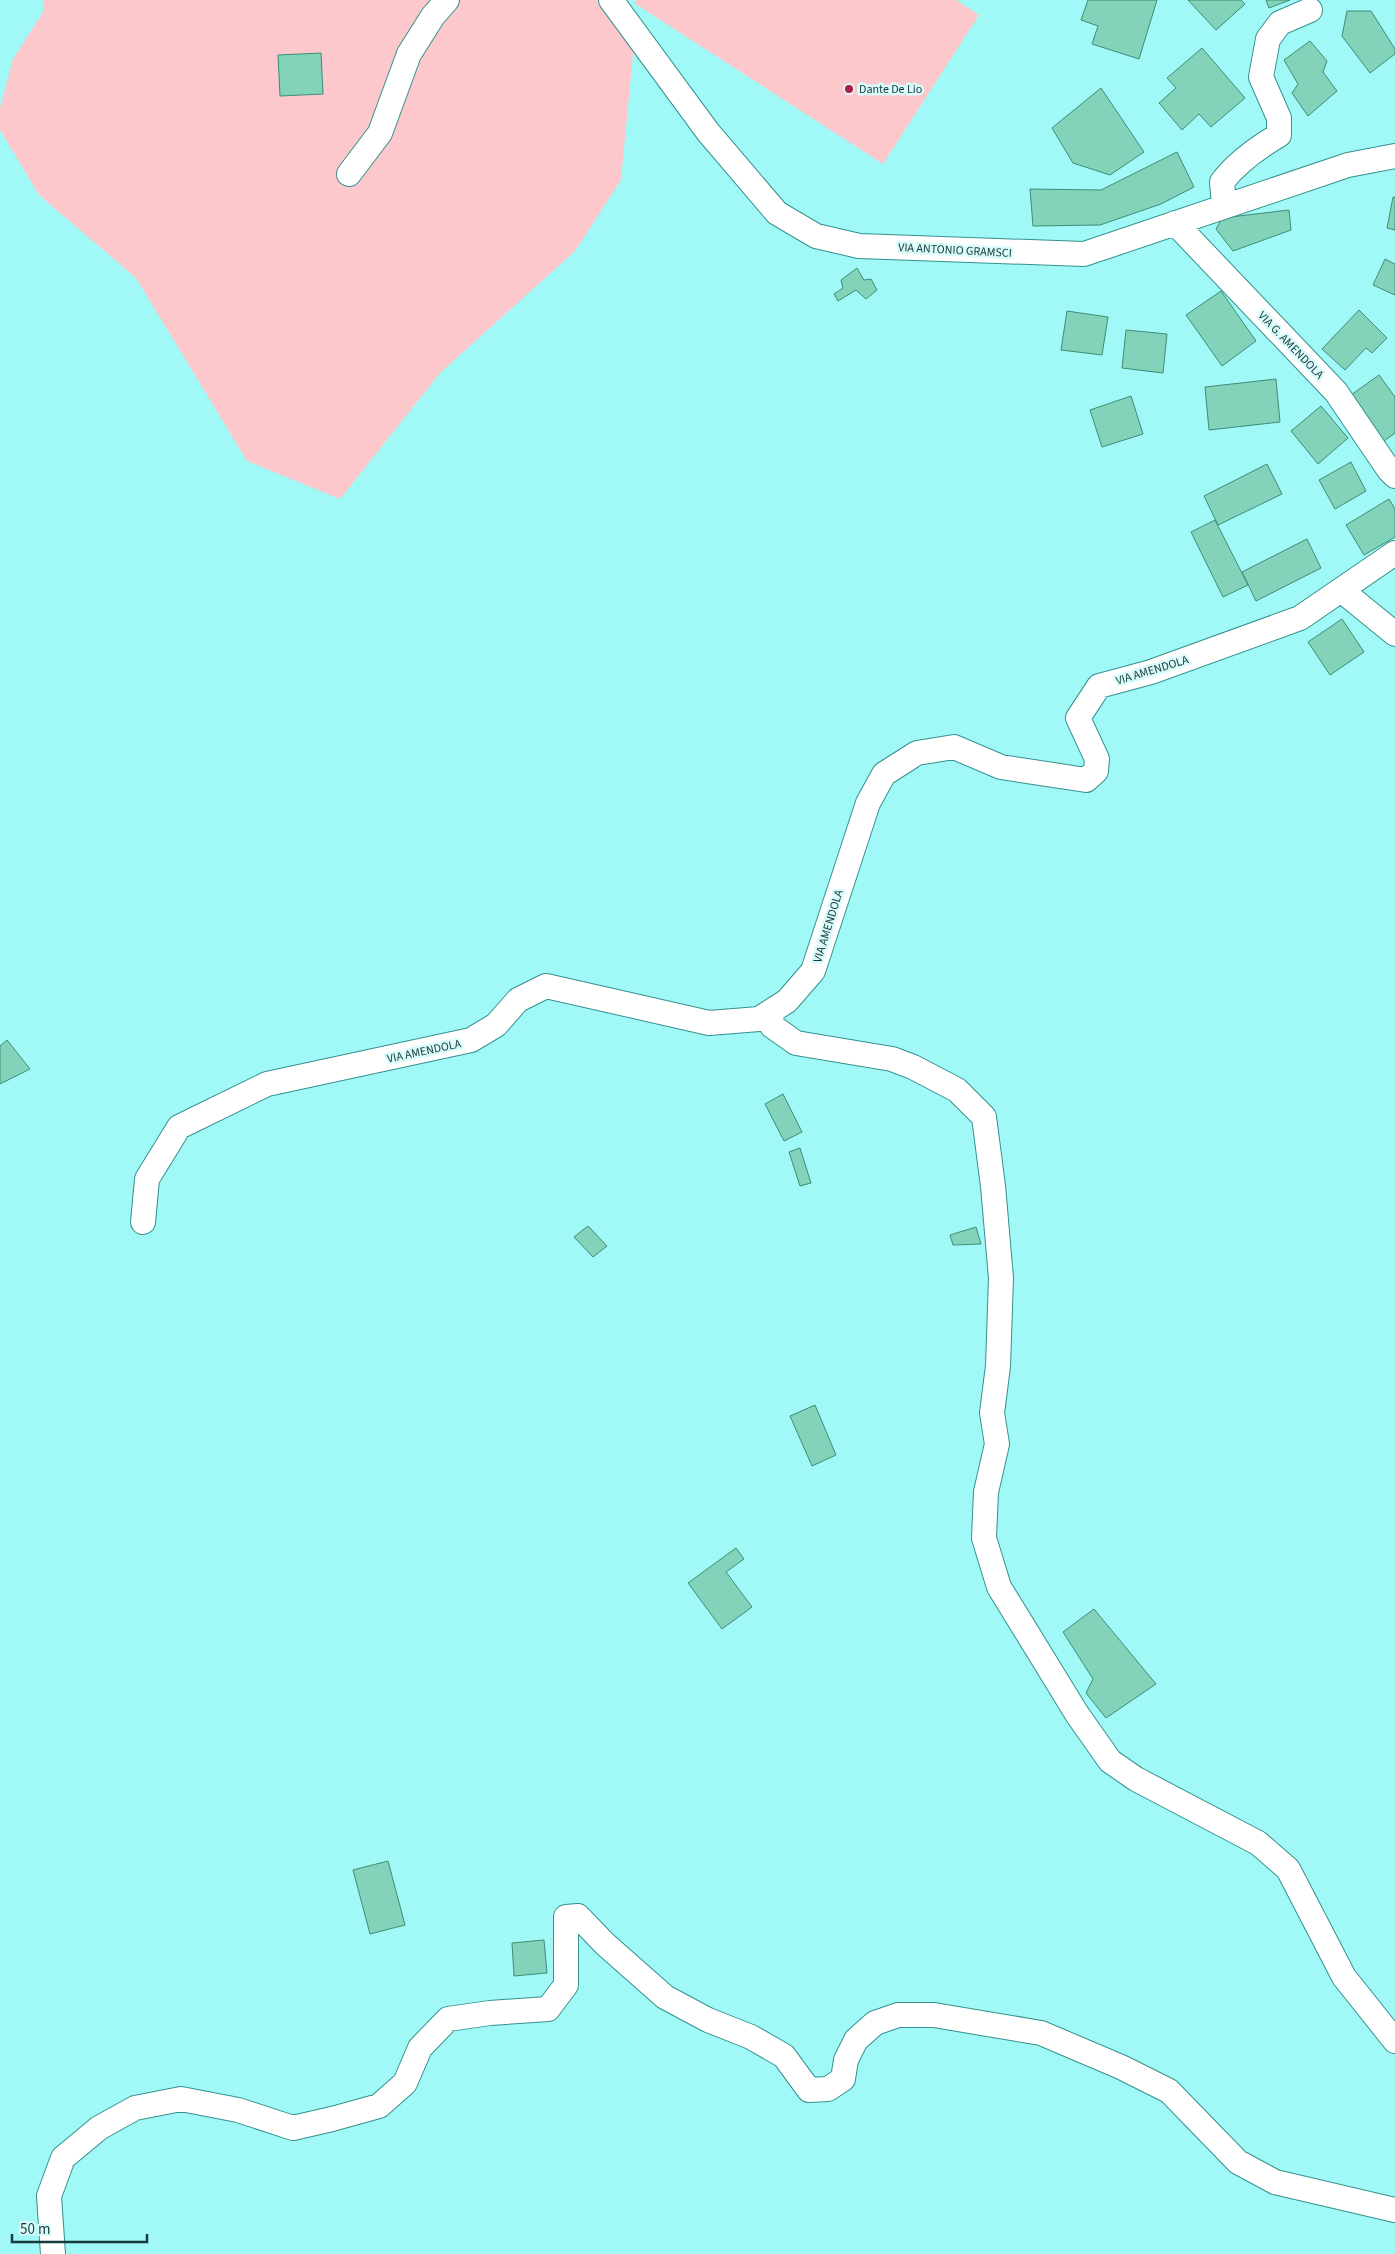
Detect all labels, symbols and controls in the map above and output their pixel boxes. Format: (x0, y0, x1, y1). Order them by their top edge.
place label: Dante De Lio (859, 81, 922, 98)
marker: Dante De Lio (843, 83, 855, 95)
street label: VIA ANTONIO GRAMSCI (898, 239, 1012, 262)
street label: VIA G. AMENDOLA (1254, 308, 1328, 383)
street label: VIA AMENDOLA (1114, 651, 1191, 690)
street label: VIA AMENDOLA (809, 887, 848, 965)
street label: VIA AMENDOLA (386, 1035, 463, 1068)
scale bar (12, 2212, 148, 2244)
text: 50 m (20, 2219, 50, 2240)

